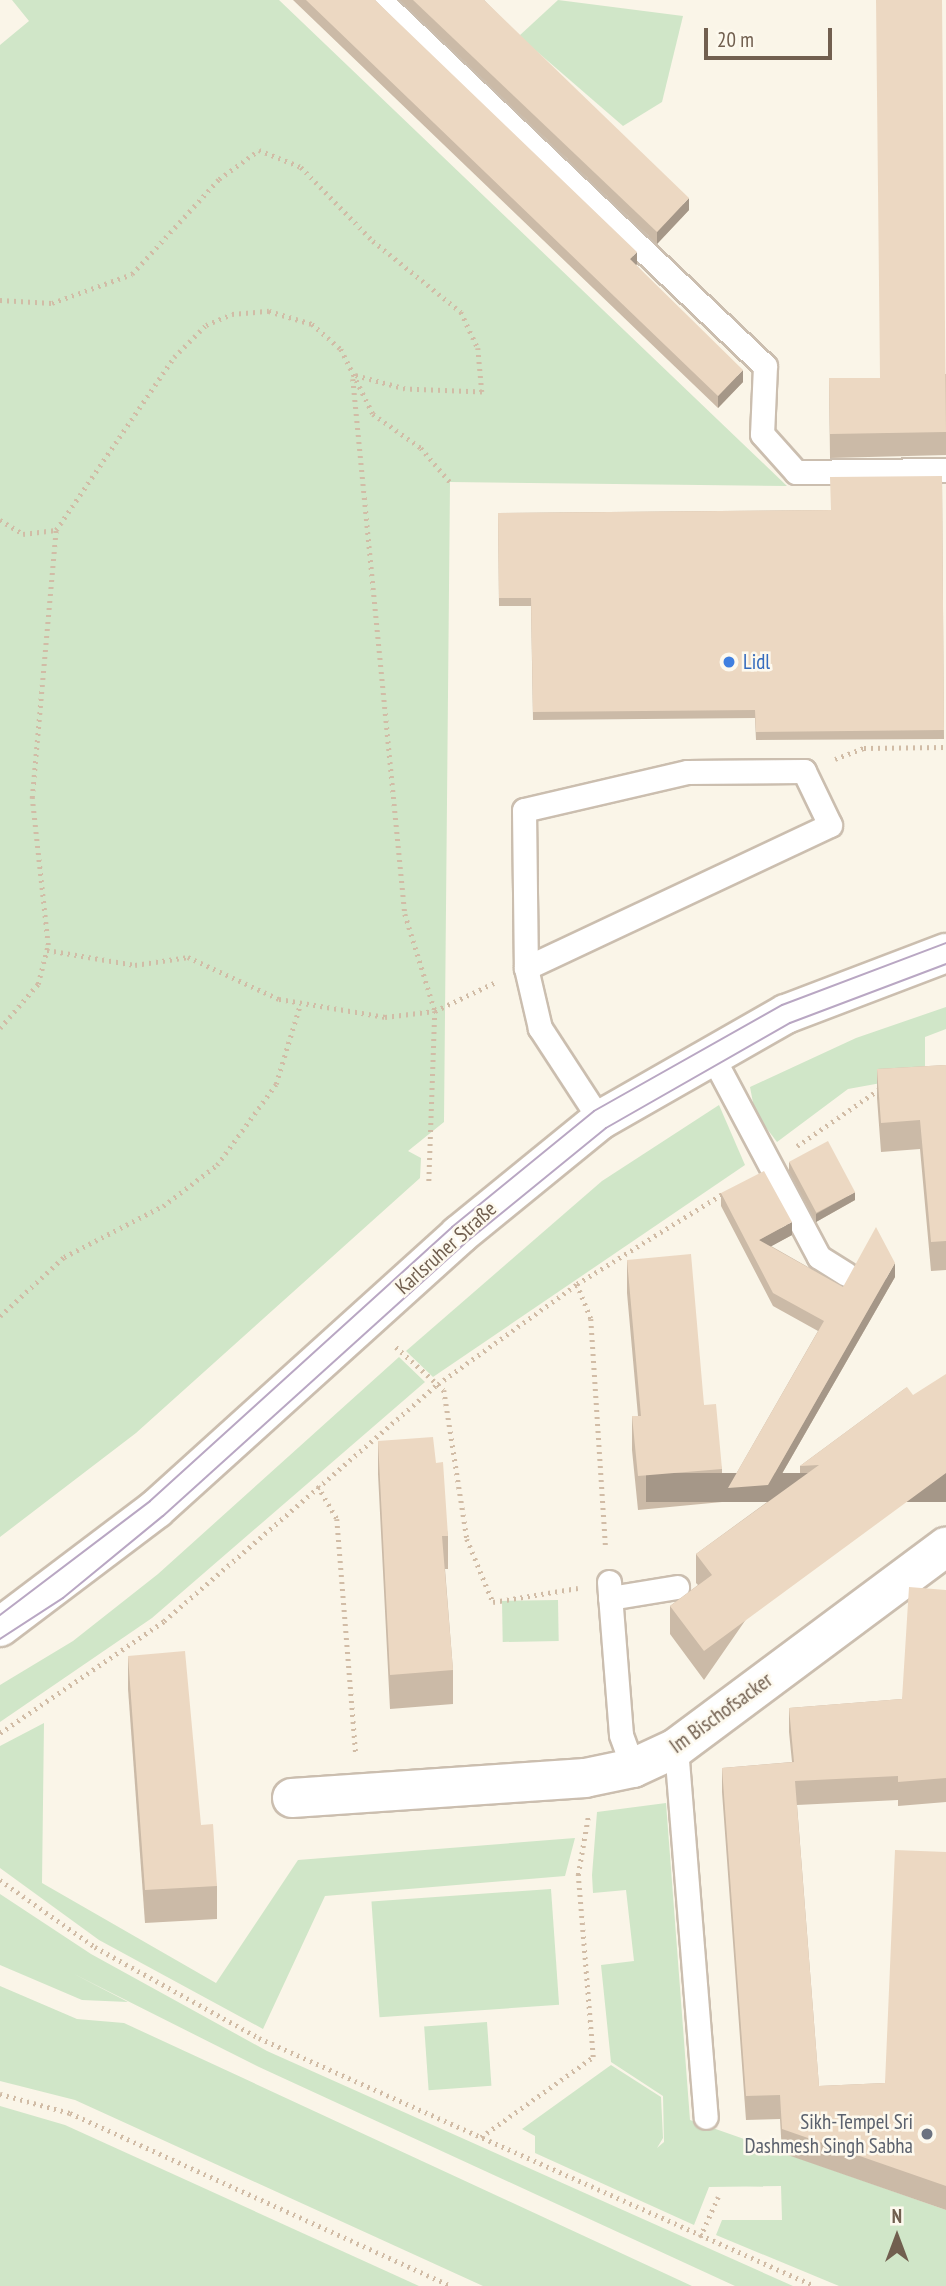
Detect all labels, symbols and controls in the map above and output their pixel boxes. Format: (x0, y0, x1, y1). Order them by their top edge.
scale bar (708, 14, 836, 58)
text: 20 m (717, 26, 754, 53)
place label: Lidl (743, 649, 770, 675)
marker: Lidl (721, 654, 737, 670)
street label: Karlsruher Straße (390, 1196, 502, 1300)
street label: Im Bischofsacker (665, 1667, 777, 1759)
place label: Sikh-Tempel Sri Dashmesh Singh Sabha (744, 2109, 913, 2159)
marker: Sikh-Tempel Sri Dashmesh Singh Sabha (919, 2126, 935, 2142)
north arrow (862, 2202, 932, 2272)
text: N (892, 2204, 902, 2228)

